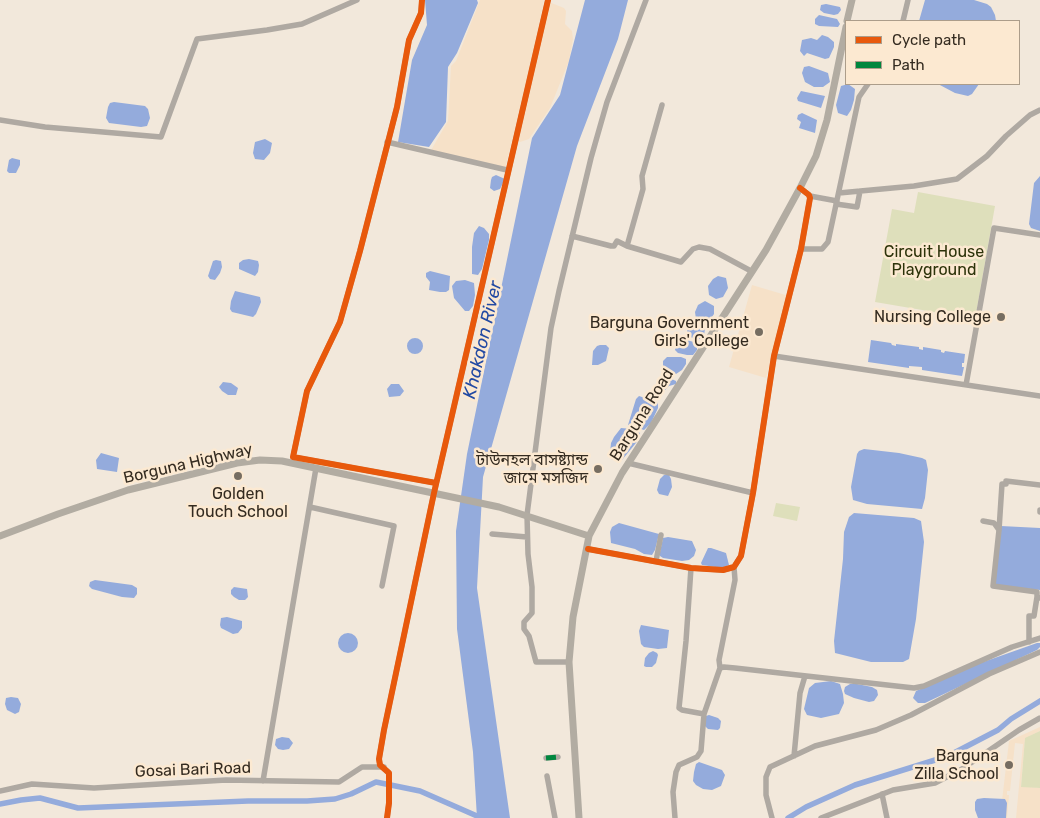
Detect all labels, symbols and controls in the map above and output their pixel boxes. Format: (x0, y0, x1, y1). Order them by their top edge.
legend (845, 20, 1020, 85)
text: Cycle path (892, 31, 966, 49)
text: Path (892, 56, 925, 74)
park label: Circuit House Playground (884, 242, 984, 280)
water label: Khakdon River (459, 279, 507, 401)
place label: Nursing College (874, 307, 991, 327)
marker: Nursing College (995, 311, 1007, 323)
place label: Barguna Government Girls' College (590, 313, 749, 351)
marker: Barguna Government Girls' College (753, 326, 765, 338)
street label: Barguna Road (606, 365, 678, 465)
street label: Borguna Highway (122, 440, 254, 488)
place label: টাউনহল বাসষ্ট্যান্ড জামে মসজিদ (476, 450, 588, 488)
marker: টাউনহল বাসষ্ট্যান্ড জামে মসজিদ (592, 463, 604, 475)
marker: Golden Touch School (232, 470, 244, 482)
place label: Golden Touch School (188, 484, 288, 522)
place label: Barguna Zilla School (914, 746, 999, 784)
street label: Gosai Bari Road (135, 758, 251, 782)
marker: Barguna Zilla School (1003, 759, 1015, 771)

